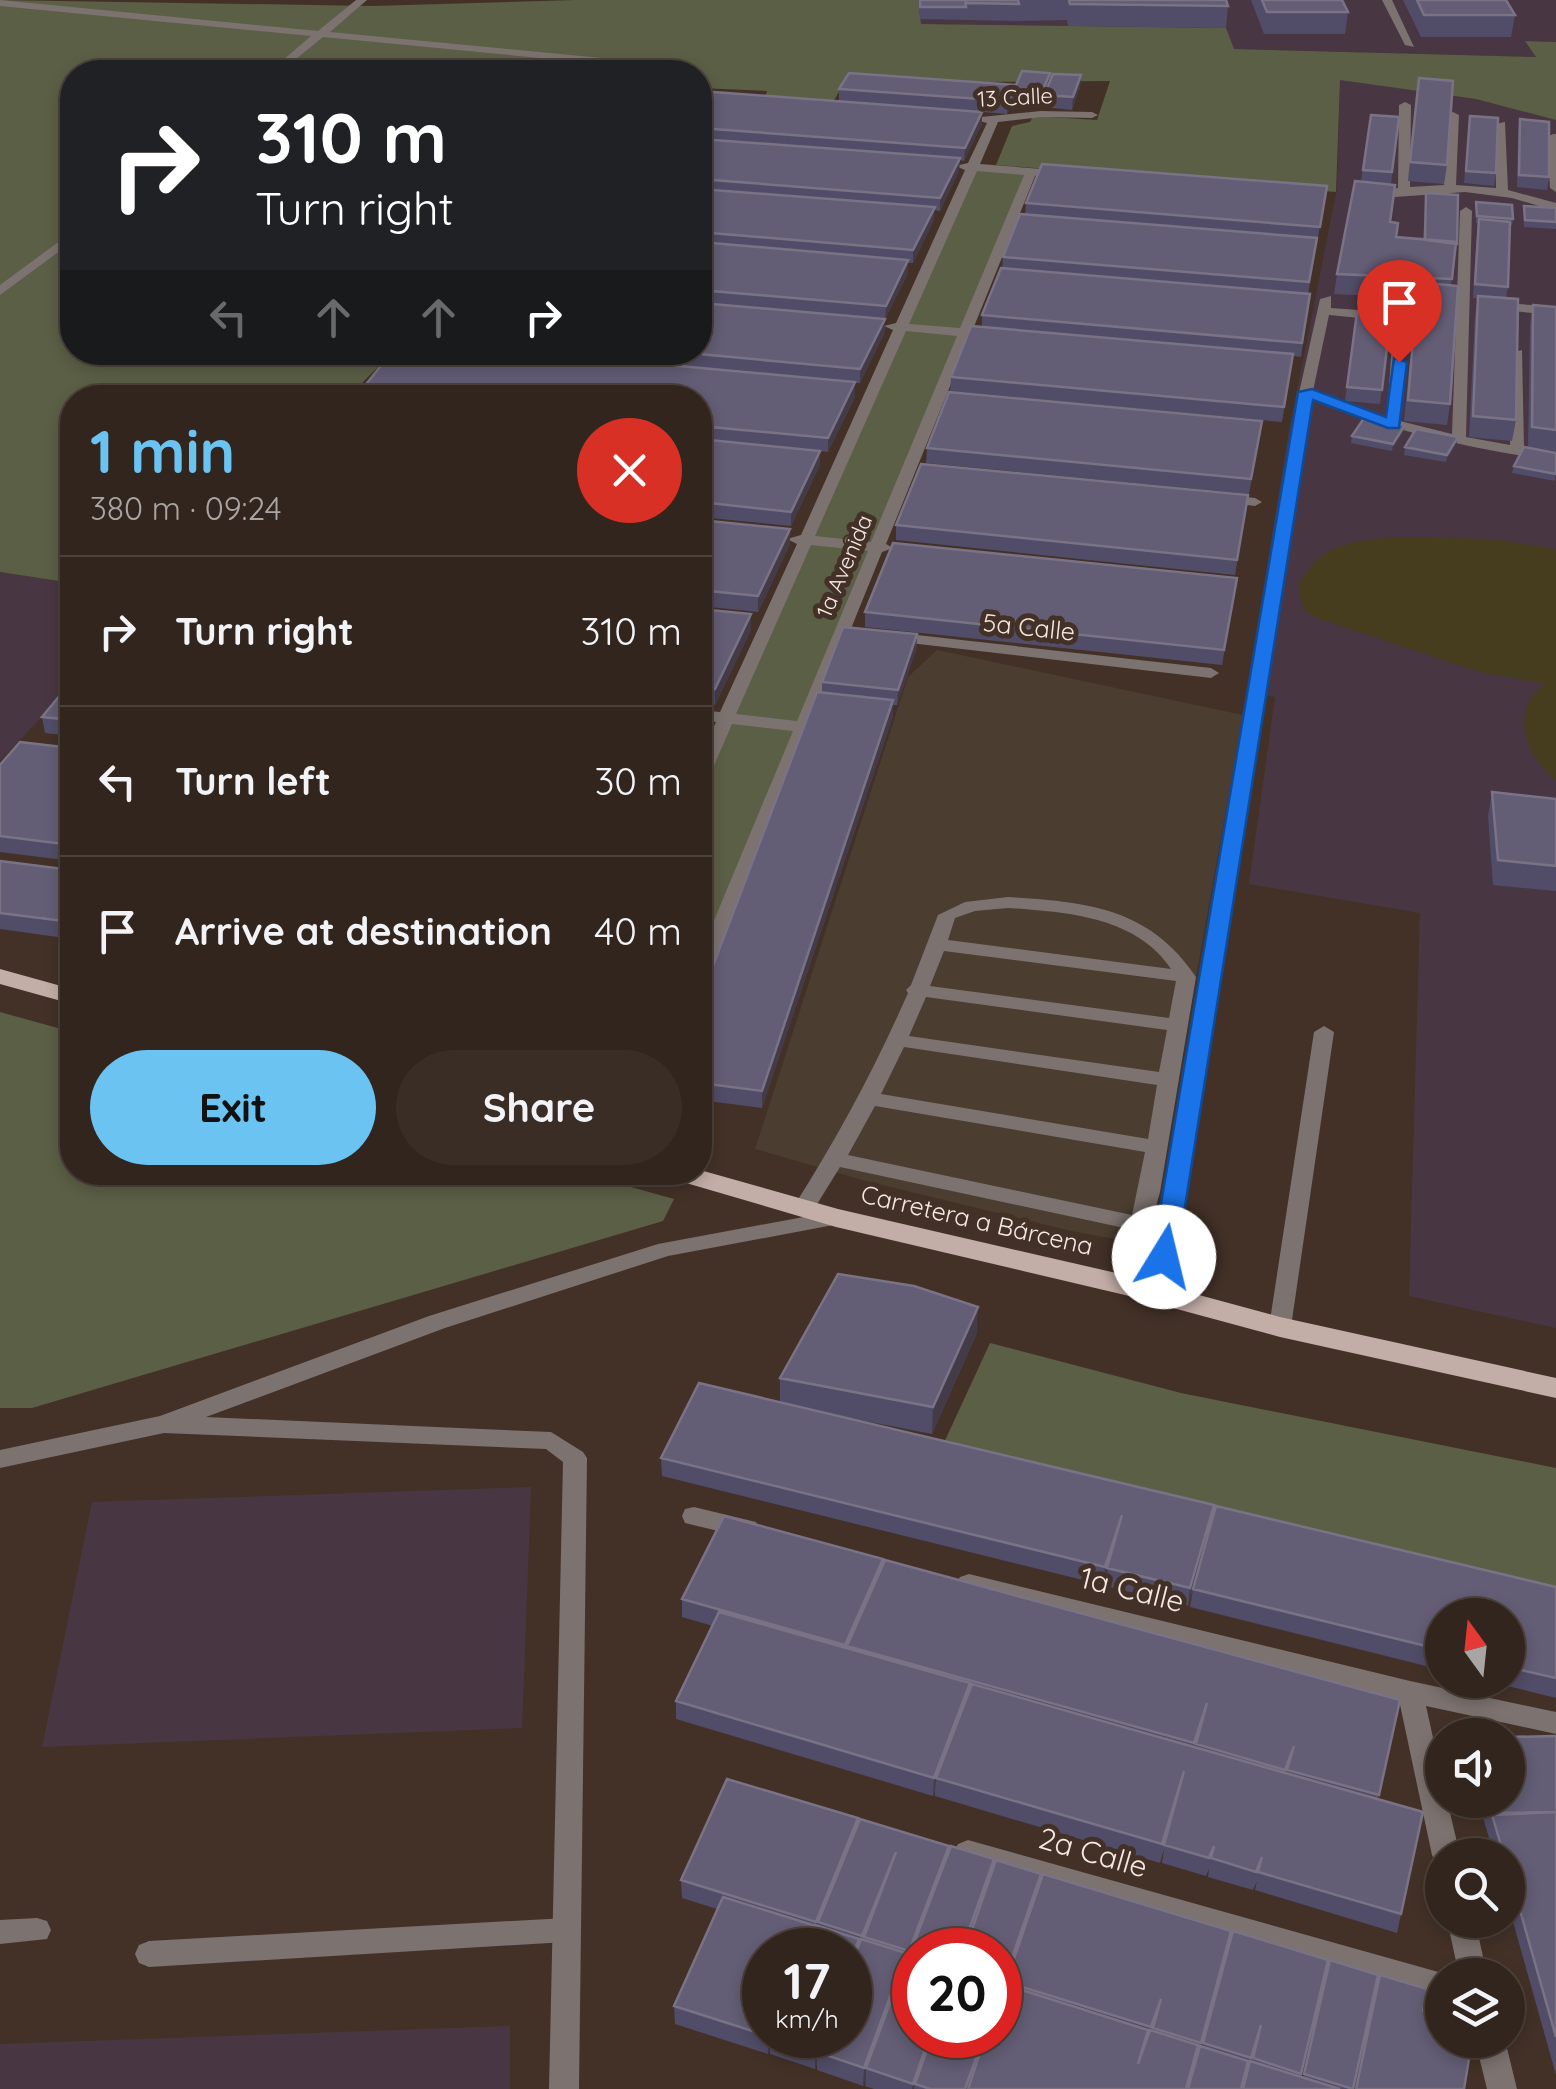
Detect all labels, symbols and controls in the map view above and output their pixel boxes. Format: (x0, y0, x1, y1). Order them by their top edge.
street label: 13 Calle (976, 81, 1054, 113)
text: 310 m (255, 93, 447, 181)
icon: right (90, 100, 220, 230)
text: Turn right (255, 180, 454, 236)
pin (1357, 260, 1442, 363)
icon: arrive (1372, 275, 1427, 330)
icon: left (201, 290, 256, 345)
icon: ahead (306, 290, 361, 345)
icon: ahead (411, 290, 466, 345)
icon: right (516, 290, 571, 345)
text: 1 min (90, 413, 235, 488)
button: close (577, 418, 682, 523)
text: 380 m · 09:24 (90, 488, 282, 528)
street label: 1a Avenida (810, 510, 878, 622)
icon: right (90, 604, 145, 659)
street label: 5a Calle (981, 606, 1077, 647)
text: Turn right (175, 607, 354, 655)
text: 310 m (580, 607, 682, 655)
icon: left (90, 754, 145, 809)
text: Turn left (175, 757, 331, 805)
text: 30 m (594, 757, 682, 805)
icon: arrive (90, 904, 145, 959)
text: Arrive at destination (175, 907, 552, 955)
text: 40 m (594, 907, 682, 955)
button: Exit (90, 1050, 376, 1165)
button: Share (396, 1050, 682, 1165)
street label: Carretera a Bárcena (858, 1178, 1096, 1261)
position arrow (1112, 1205, 1216, 1309)
street label: 1a Calle (1076, 1558, 1188, 1620)
north arrow (1425, 1598, 1525, 1698)
map controls (1425, 1598, 1525, 2058)
button: sound (1425, 1718, 1525, 1818)
street label: 2a Calle (1035, 1818, 1152, 1886)
button: search (1425, 1838, 1525, 1938)
speed limit sign: 20 (892, 1928, 1022, 2058)
text: 17 (784, 1949, 830, 2012)
button: layers (1425, 1958, 1525, 2058)
text: km/h (775, 2003, 839, 2034)

